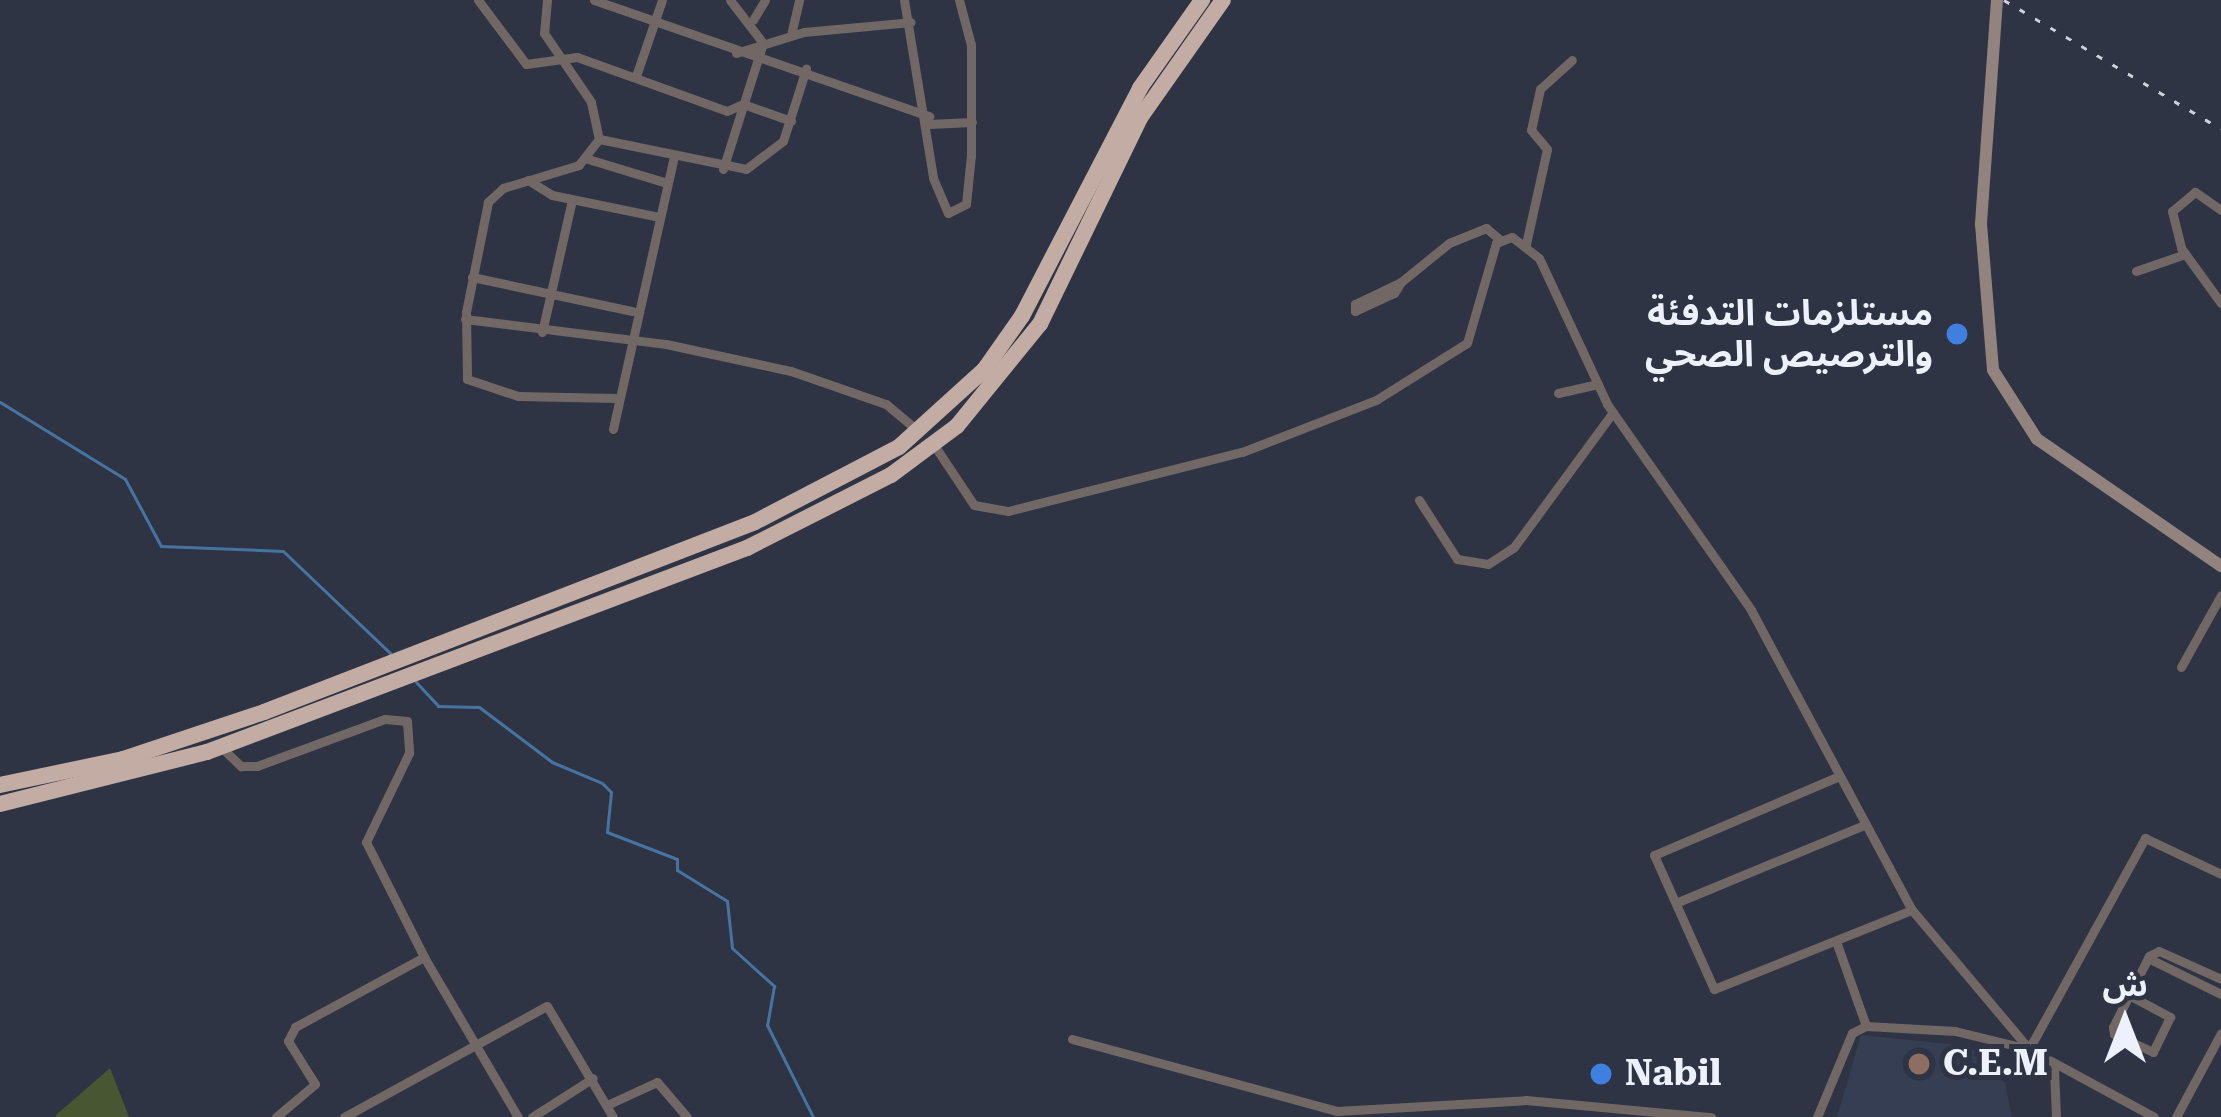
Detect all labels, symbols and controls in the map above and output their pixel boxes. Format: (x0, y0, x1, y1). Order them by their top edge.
place label: مستلزمات التدفئة والترصيص الصحي (1645, 291, 1933, 376)
marker: مستلزمات التدفئة والترصيص الصحي (1944, 321, 1970, 347)
north arrow (2065, 961, 2185, 1081)
text: ش (2102, 965, 2148, 1004)
place label: C.E.M (1943, 1042, 2048, 1086)
marker: C.E.M (1906, 1051, 1932, 1077)
place label: Nabil (1625, 1052, 1721, 1096)
marker: Nabil (1588, 1061, 1614, 1087)

